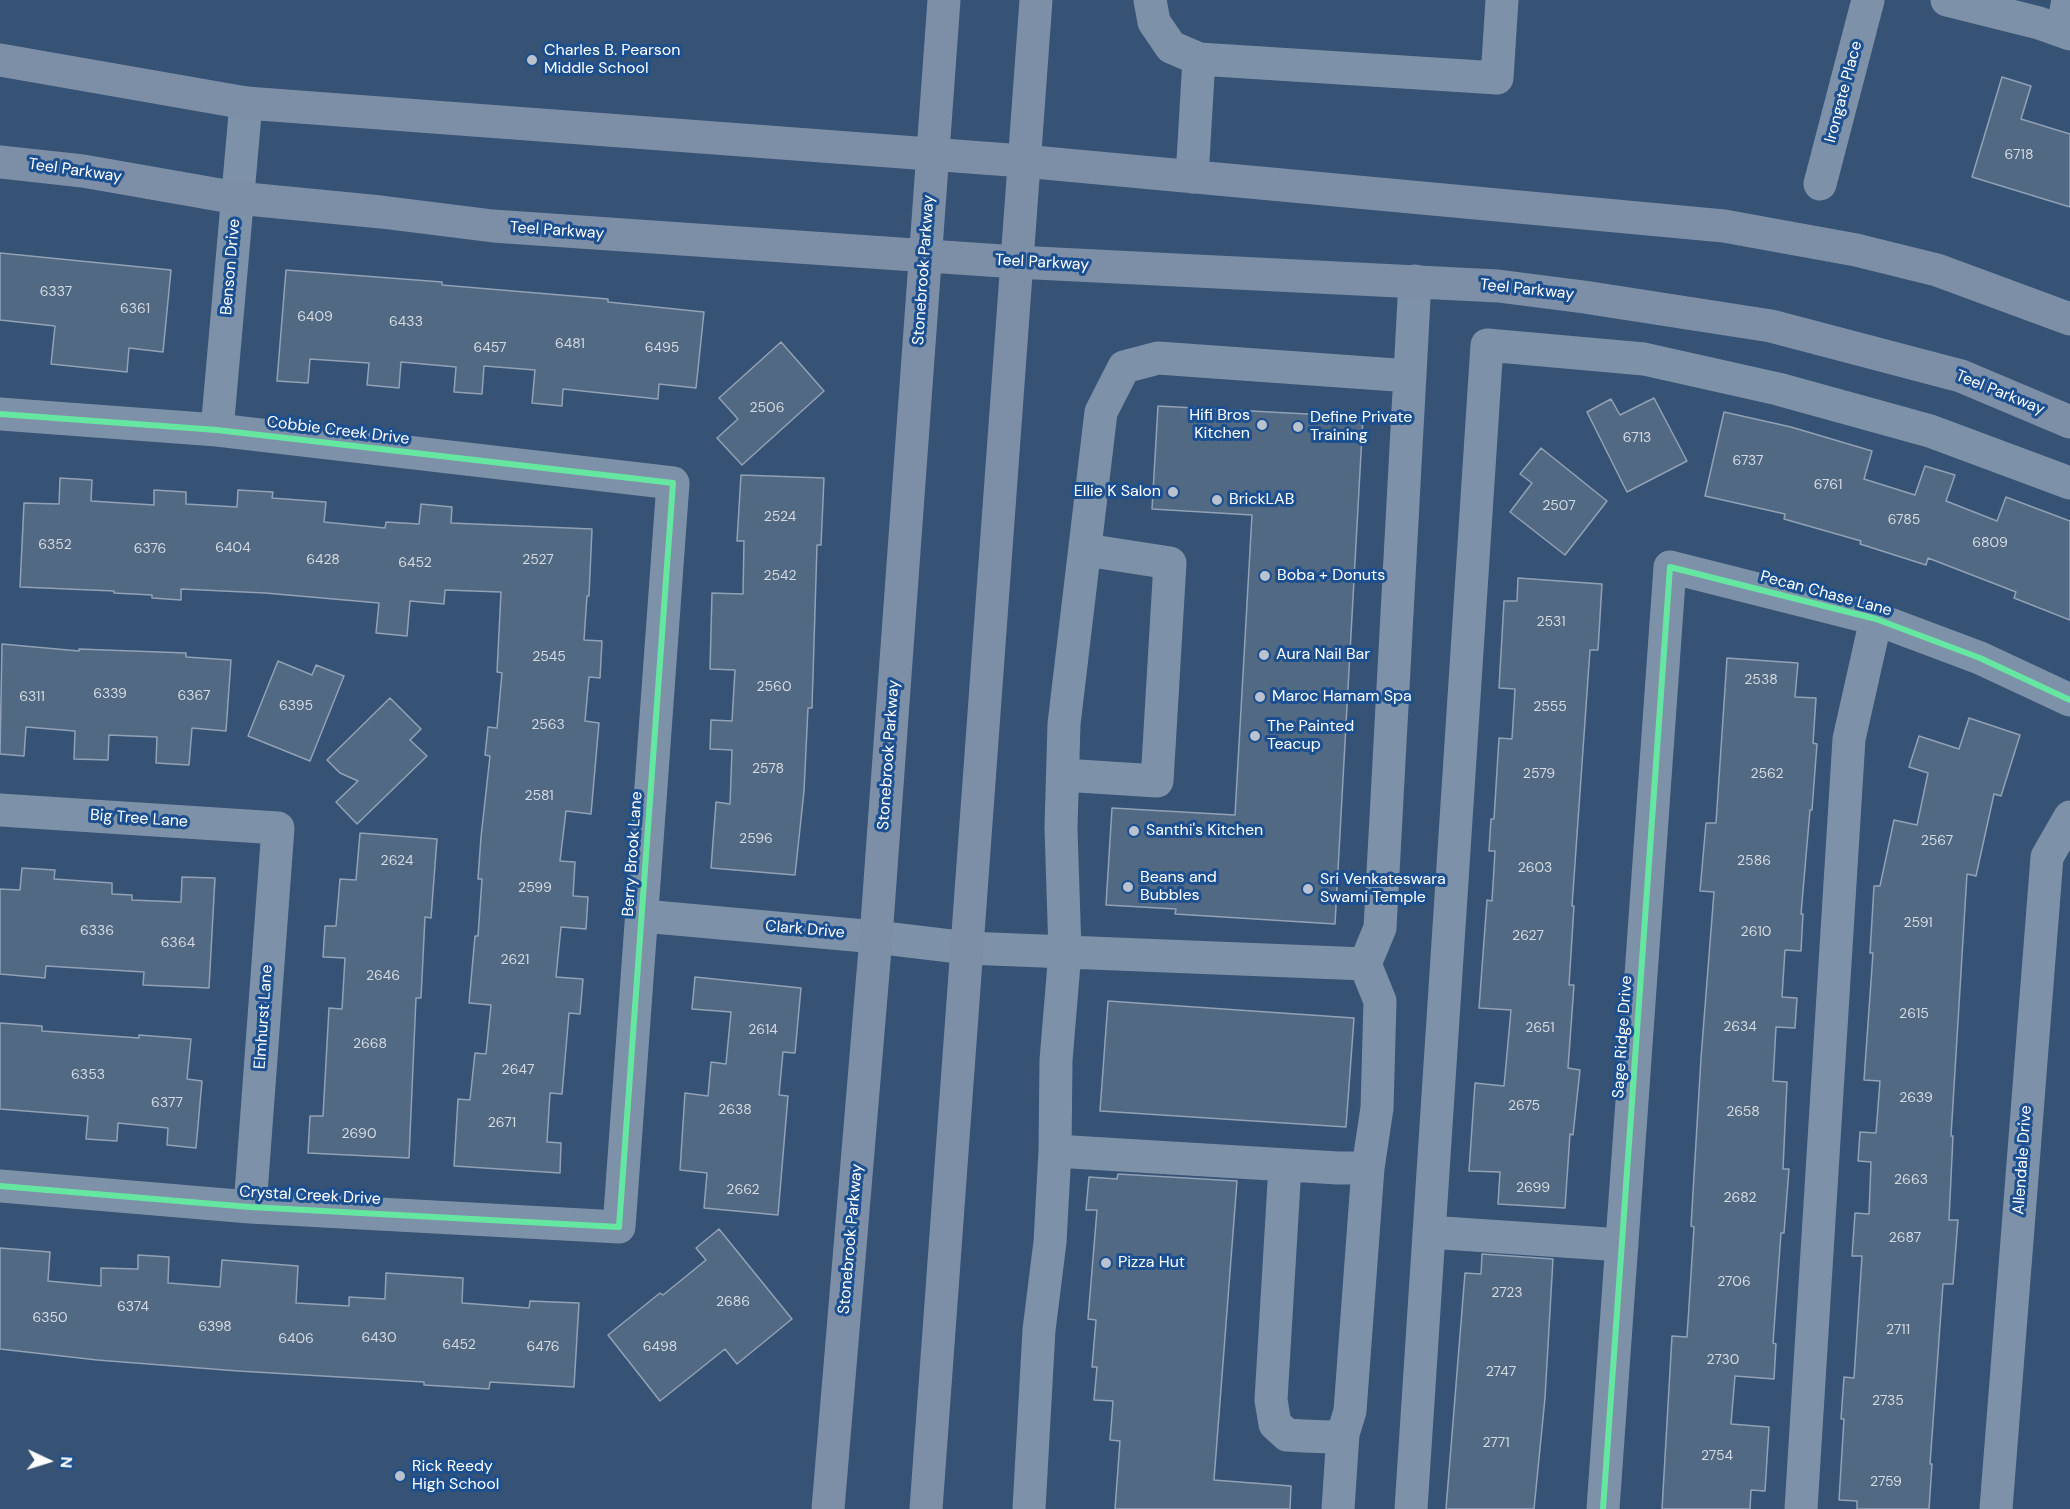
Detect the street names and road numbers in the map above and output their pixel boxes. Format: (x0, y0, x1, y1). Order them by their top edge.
street label: Irongate Place (1821, 39, 1867, 145)
street label: Teel Parkway (27, 155, 123, 187)
street label: Stonebrook Parkway (909, 194, 939, 346)
street label: Benson Drive (217, 218, 245, 316)
street label: Teel Parkway (509, 218, 605, 244)
street label: Teel Parkway (994, 251, 1090, 275)
street label: Teel Parkway (1479, 276, 1575, 304)
street label: Teel Parkway (1953, 366, 2047, 420)
street label: Cobbie Creek Drive (266, 413, 410, 449)
street label: Pecan Chase Lane (1758, 567, 1894, 621)
street label: Stonebrook Parkway (874, 679, 904, 831)
street label: Berry Brook Lane (619, 791, 647, 917)
street label: Big Tree Lane (89, 806, 189, 832)
street label: Clark Drive (764, 917, 846, 943)
street label: Elmhurst Lane (251, 964, 277, 1070)
street label: Sage Ridge Drive (1609, 975, 1637, 1099)
street label: Allendale Drive (2010, 1105, 2036, 1215)
street label: Stonebrook Parkway (835, 1163, 867, 1315)
street label: Crystal Creek Drive (239, 1183, 381, 1209)

